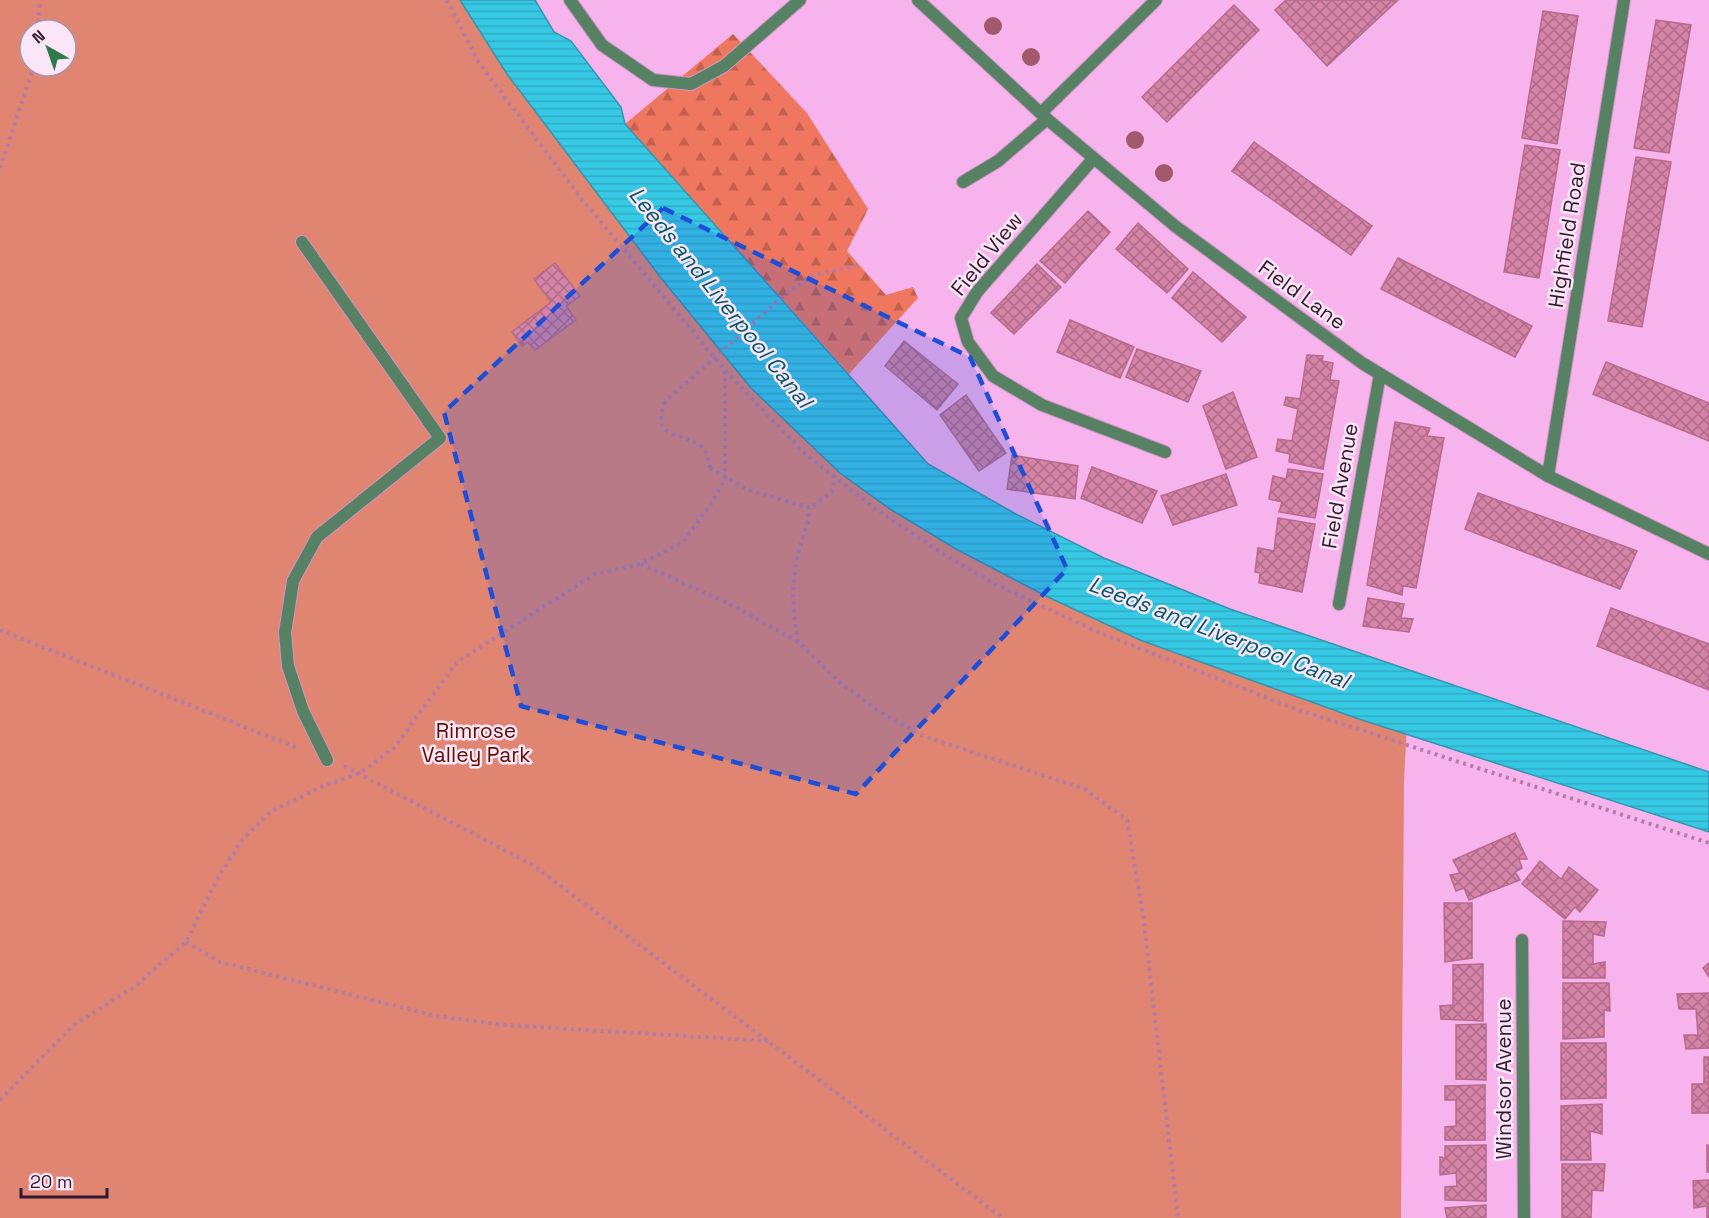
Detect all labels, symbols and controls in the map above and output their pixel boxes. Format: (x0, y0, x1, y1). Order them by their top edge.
north arrow (18, 18, 78, 78)
text: N (28, 25, 50, 48)
street label: Highfield Road (1542, 160, 1591, 310)
water label: Leeds and Liverpool Canal (623, 181, 820, 415)
street label: Field View (945, 206, 1029, 301)
street label: Field Lane (1253, 254, 1351, 335)
street label: Field Avenue (1315, 421, 1364, 551)
water label: Leeds and Liverpool Canal (1085, 569, 1355, 695)
park label: Rimrose Valley Park (422, 717, 530, 768)
street label: Windsor Avenue (1490, 998, 1517, 1160)
scale bar (21, 1161, 106, 1199)
text: 20 m (30, 1170, 73, 1193)

